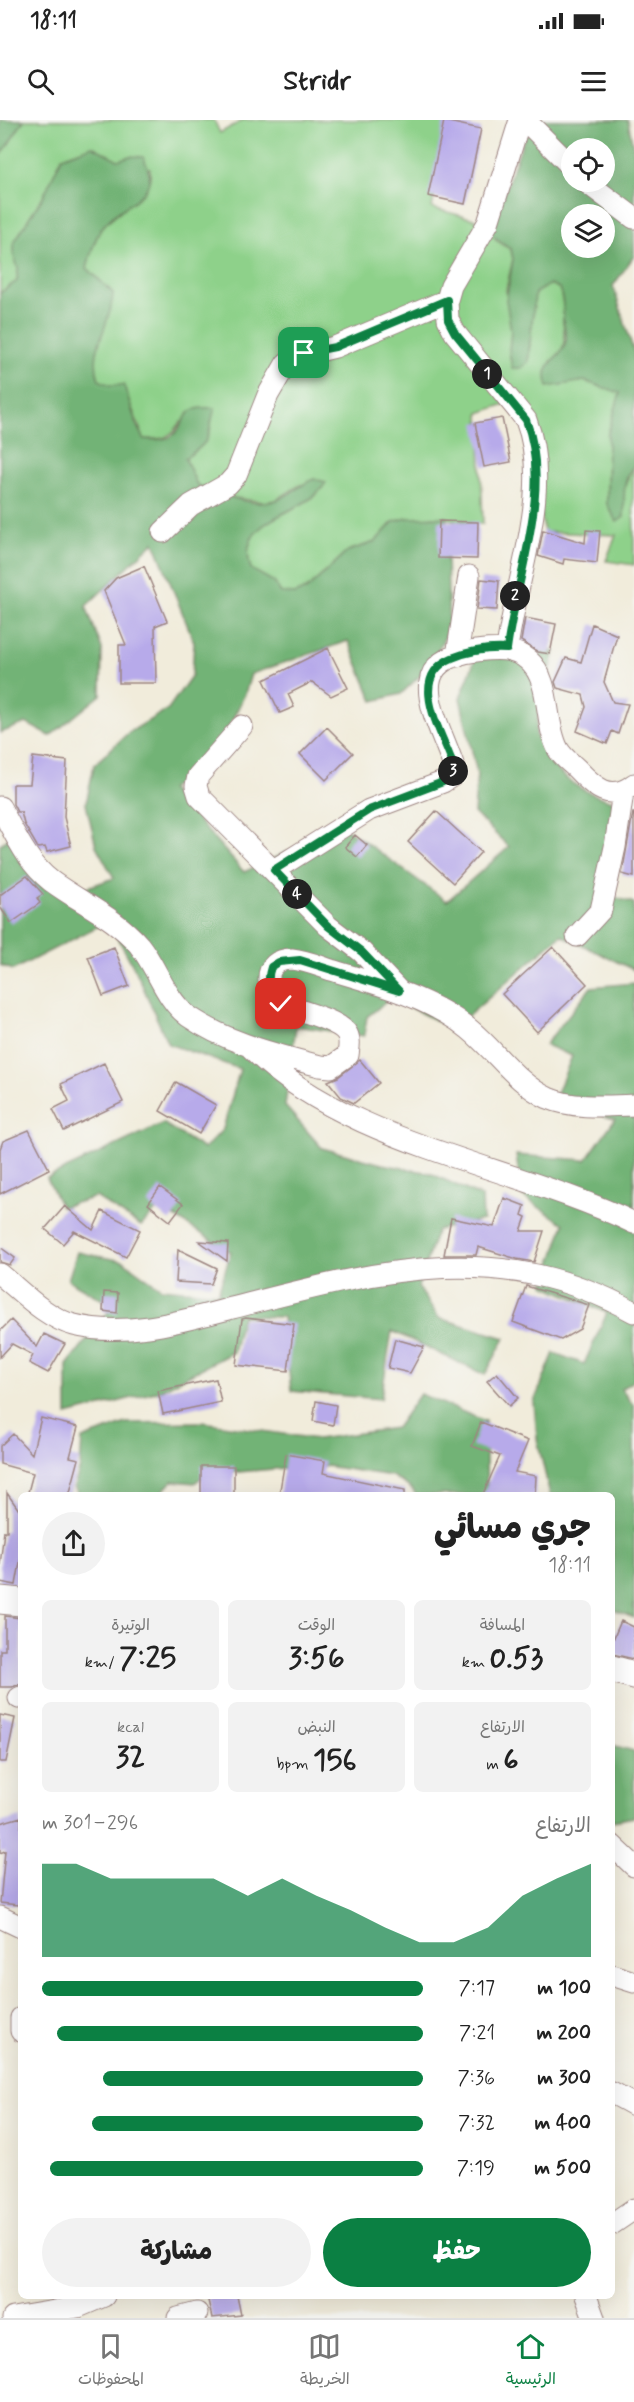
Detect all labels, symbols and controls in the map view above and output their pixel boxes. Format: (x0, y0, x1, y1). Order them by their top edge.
text: 18:11 (30, 7, 77, 35)
text: Stridr (283, 64, 351, 99)
icon: search (24, 65, 57, 98)
icon: menu (577, 65, 610, 98)
map controls (561, 138, 615, 258)
button: locate (561, 138, 615, 192)
button: layers (561, 204, 615, 258)
pin (278, 327, 329, 378)
icon: arrive (287, 336, 320, 369)
pin: 1 (472, 359, 502, 389)
text: 1 (483, 363, 491, 384)
pin: 2 (500, 581, 530, 611)
text: 2 (511, 585, 519, 606)
pin: 3 (438, 756, 468, 786)
text: 3 (449, 760, 457, 781)
pin: 4 (282, 879, 312, 909)
text: 4 (292, 883, 302, 904)
pin (255, 978, 306, 1029)
icon: check (264, 987, 297, 1020)
text: جري مسائي (434, 1507, 591, 1551)
button: share (42, 1512, 105, 1575)
text: 18:11 (548, 1552, 591, 1579)
text: الوتيرة (111, 1615, 150, 1636)
text: الوقت (298, 1615, 335, 1636)
text: المسافة (480, 1615, 525, 1636)
text: 7:25 (119, 1639, 176, 1678)
text: 3:56 (288, 1639, 345, 1678)
text: 0.53 (489, 1639, 543, 1678)
text: /km (85, 1652, 119, 1673)
text: km (462, 1652, 489, 1673)
text: kcal (117, 1717, 144, 1738)
text: النبض (297, 1717, 336, 1738)
text: الارتفاع (480, 1717, 525, 1738)
text: 32 (116, 1738, 145, 1777)
text: 156 (313, 1741, 357, 1780)
text: 6 (503, 1741, 519, 1780)
text: bpm (276, 1754, 313, 1775)
text: m (486, 1754, 503, 1775)
text: 296–301 m (42, 1810, 138, 1837)
text: الارتفاع (535, 1813, 591, 1840)
text: 7:17 (459, 1975, 495, 2002)
text: 100 m (537, 1975, 591, 2002)
text: 7:21 (459, 2020, 495, 2047)
text: 200 m (536, 2020, 591, 2047)
text: 7:36 (457, 2065, 495, 2092)
text: 300 m (537, 2065, 591, 2092)
text: 7:32 (458, 2110, 495, 2137)
text: 400 m (535, 2110, 591, 2137)
text: 7:19 (457, 2155, 495, 2182)
text: 500 m (534, 2155, 591, 2182)
button: مشاركة (42, 2218, 311, 2287)
button: حفظ (323, 2218, 591, 2287)
tab: المحفوظات (78, 2330, 144, 2393)
tab: الخريطة (300, 2330, 350, 2393)
tab: الرئيسية (506, 2330, 556, 2393)

